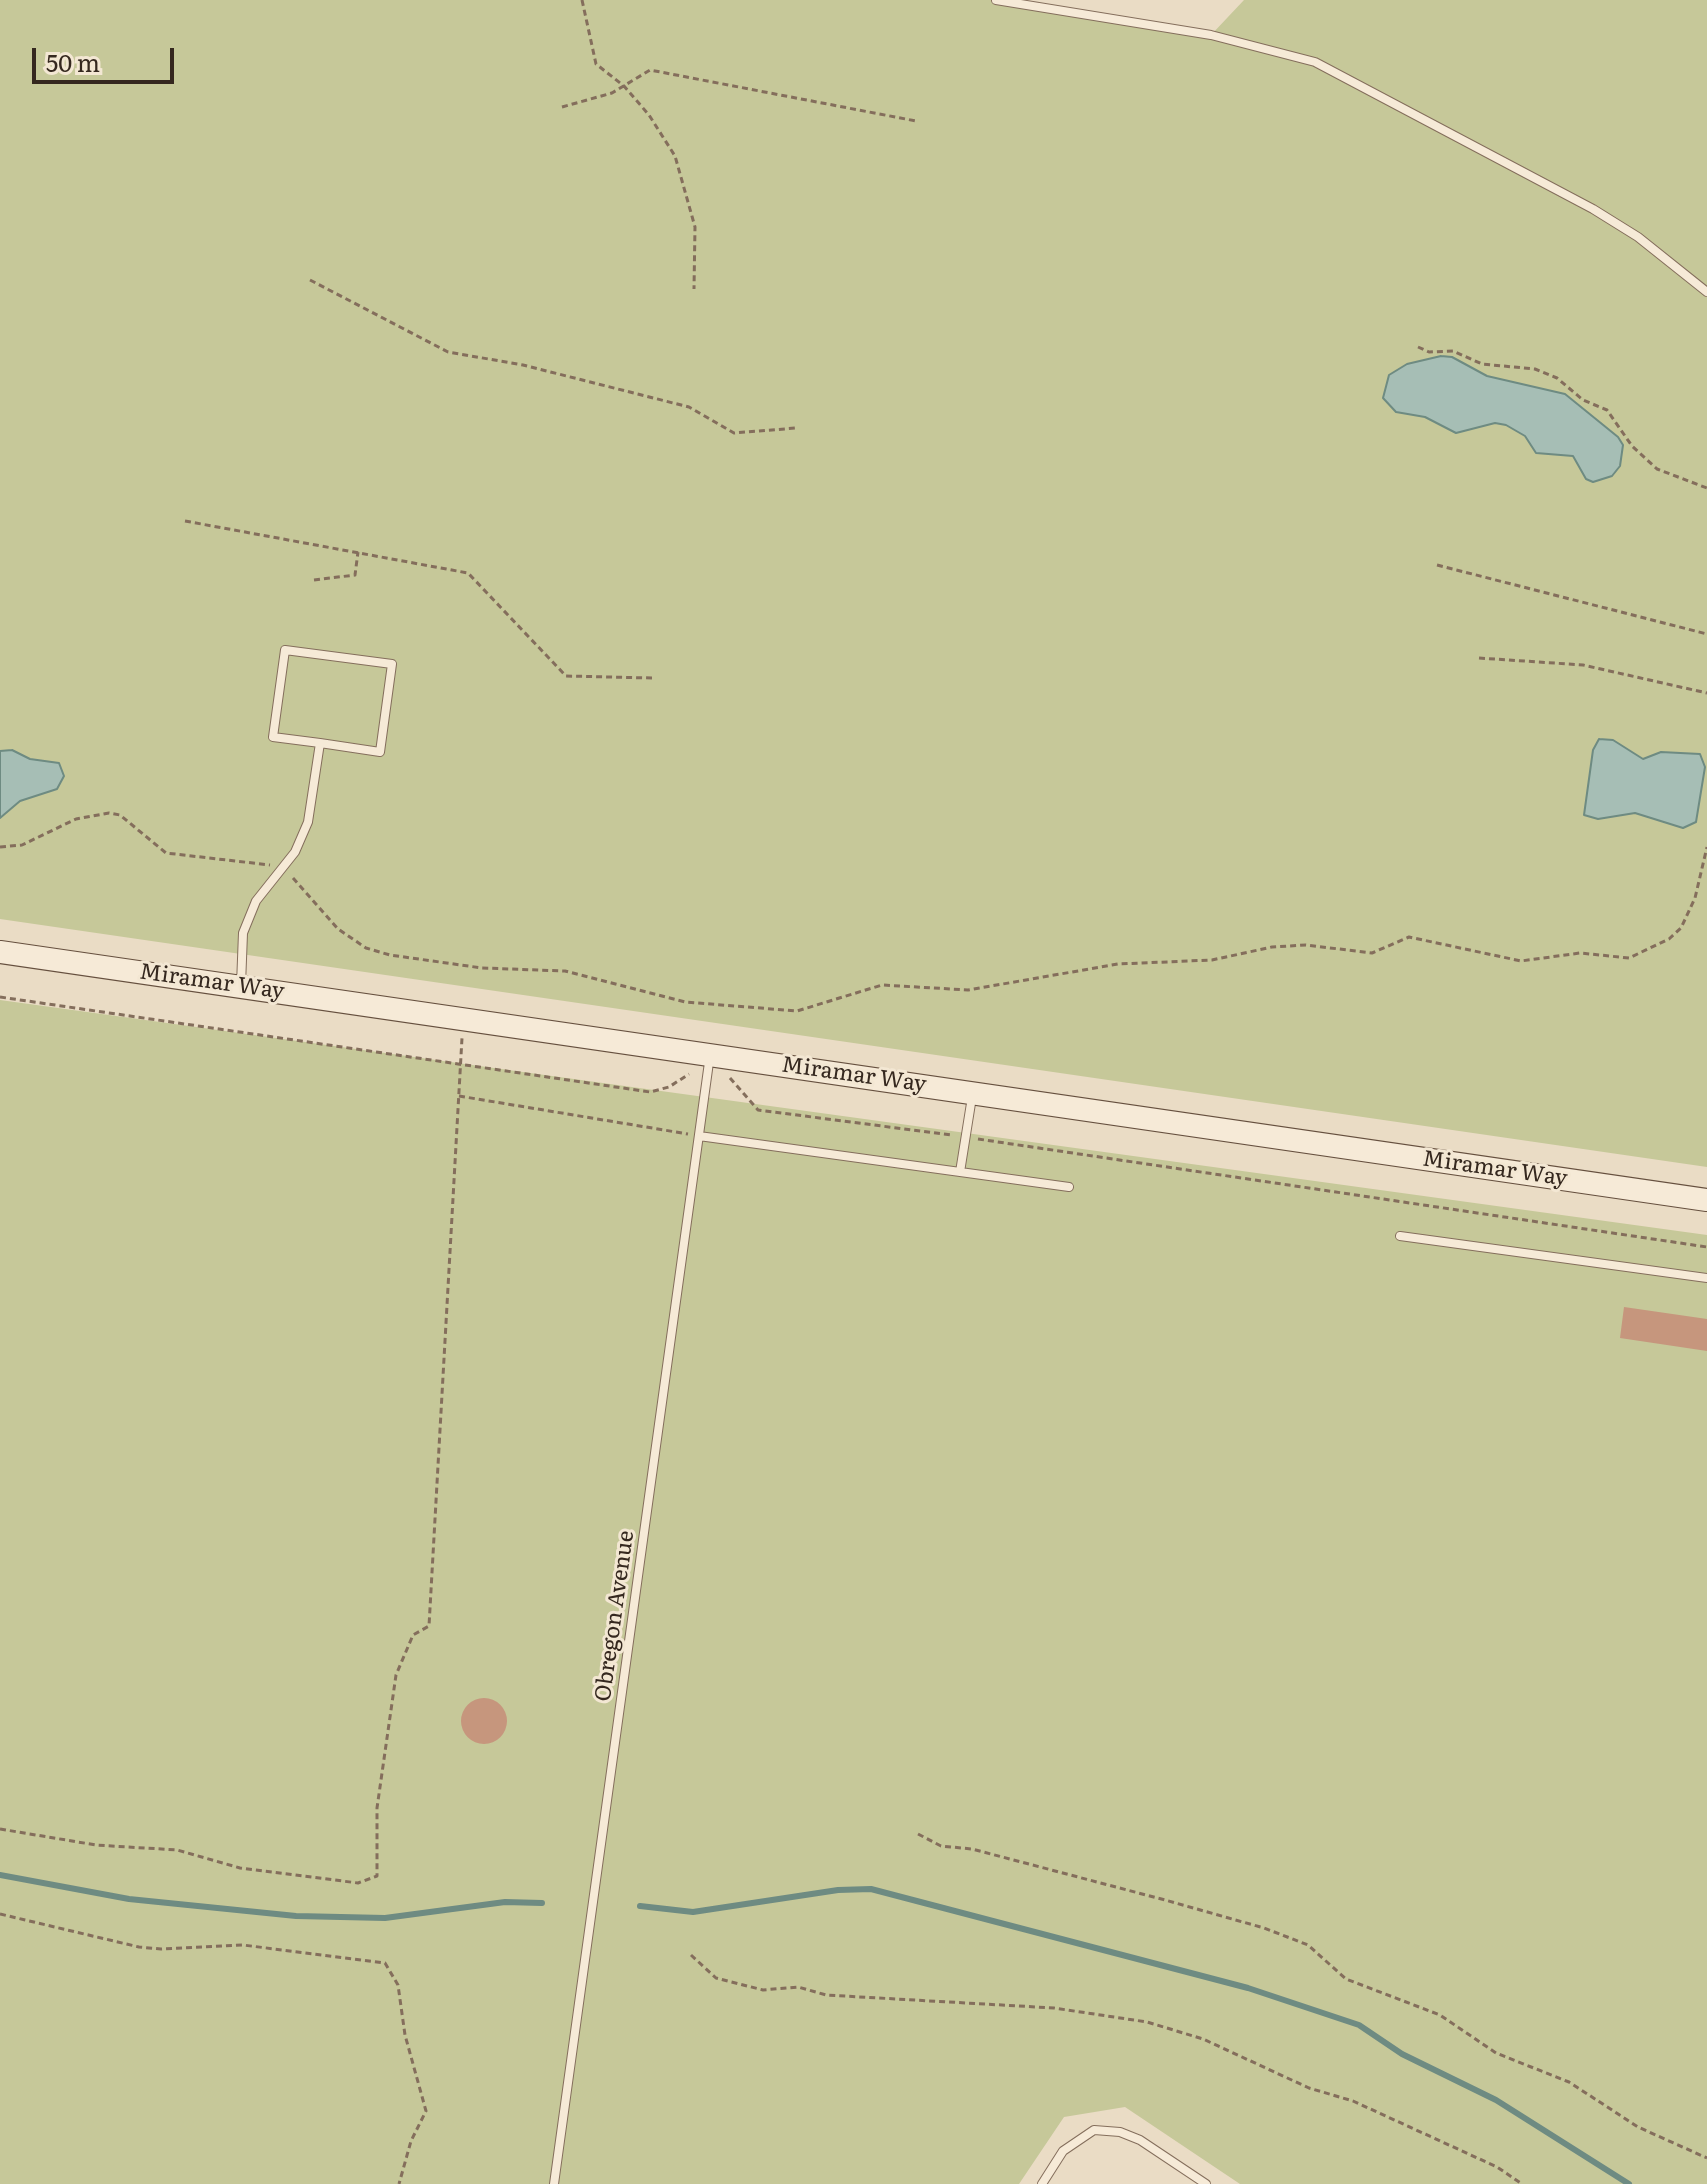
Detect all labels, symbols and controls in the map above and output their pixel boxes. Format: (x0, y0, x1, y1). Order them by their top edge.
scale bar (36, 32, 178, 82)
text: 50 m (46, 44, 100, 79)
street label: Miramar Way (138, 959, 286, 1005)
street label: Miramar Way (780, 1052, 928, 1098)
street label: Miramar Way (1421, 1146, 1569, 1192)
street label: Obregon Avenue (590, 1529, 640, 1703)

